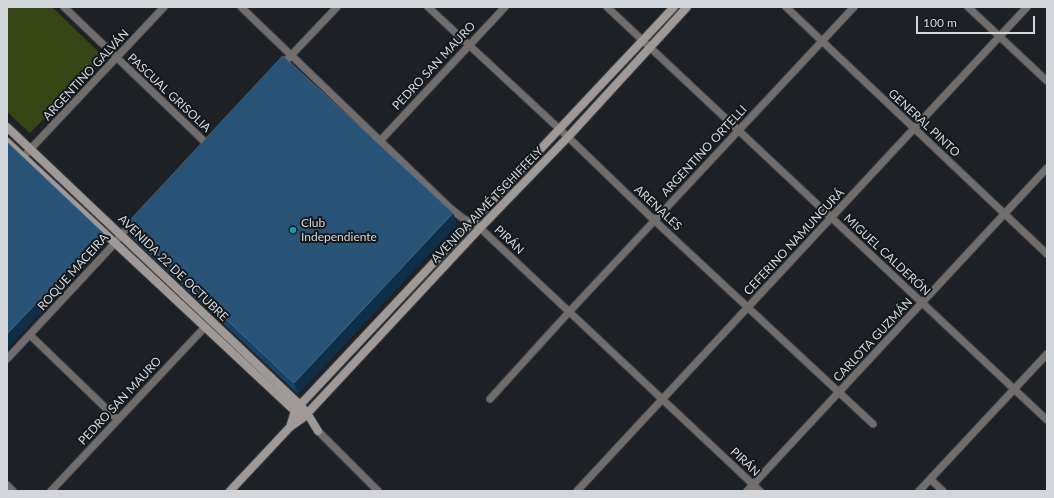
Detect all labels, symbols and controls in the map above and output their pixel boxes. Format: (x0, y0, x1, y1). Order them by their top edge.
scale bar (918, 8, 1037, 34)
text: 100 m (923, 15, 957, 30)
street label: PEDRO SAN MAURO (390, 19, 478, 113)
street label: ARGENTINO GALVÁN (40, 26, 132, 124)
street label: PASCUAL GRISOLIA (124, 51, 214, 135)
street label: GENERAL PINTO (885, 86, 963, 160)
street label: ARGENTINO ORTELLI (658, 102, 750, 200)
street label: AVENIDA AIMÉ TSCHIFFELY (428, 144, 546, 266)
street label: ARENALES (631, 182, 685, 234)
street label: CEFERINO NAMUNCURÁ (741, 186, 847, 298)
street label: MIGUEL CALDERÓN (841, 211, 933, 299)
street label: AVENIDA 22 DE OCTUBRE (115, 212, 231, 324)
place label: Club Independiente (301, 216, 377, 244)
street label: PIRÁN (491, 223, 527, 257)
marker: Club Independiente (288, 225, 298, 235)
street label: ROQUE MACEIRA (35, 231, 111, 313)
street label: CARLOTA GUZMÁN (830, 295, 916, 385)
street label: PEDRO SAN MAURO (76, 354, 164, 448)
street label: PIRÁN (727, 445, 763, 479)

